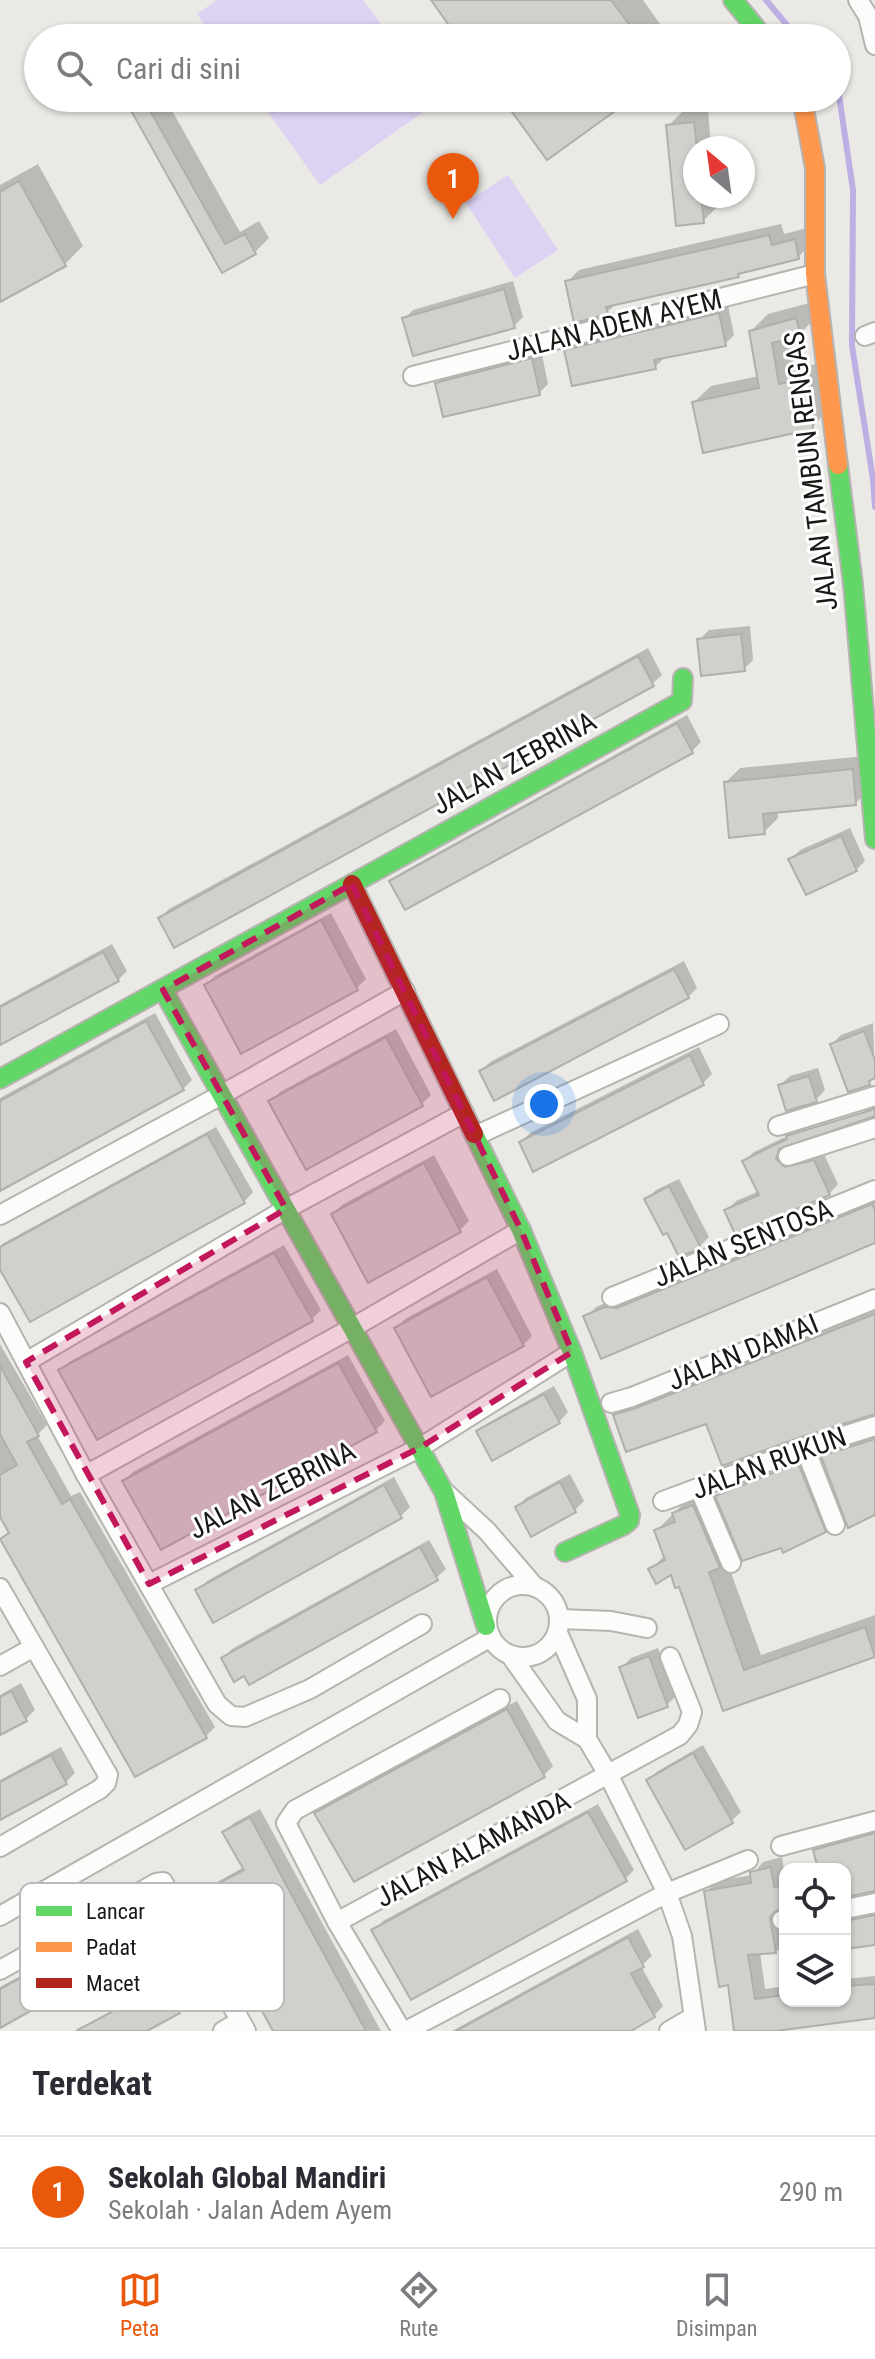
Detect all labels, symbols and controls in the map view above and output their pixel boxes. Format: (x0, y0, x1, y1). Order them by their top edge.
search box (24, 24, 851, 112)
icon: search (52, 46, 96, 90)
text: Cari di sini (116, 51, 241, 86)
north arrow (683, 136, 755, 208)
pin: 1 (427, 153, 479, 219)
street label: JALAN ADEM AYEM (503, 282, 725, 368)
street label: JALAN TAMBUN RENGAS (777, 329, 845, 613)
street label: JALAN ZEBRINA (426, 704, 602, 822)
your location (524, 1084, 564, 1124)
street label: JALAN SENTOSA (649, 1192, 837, 1294)
street label: JALAN DAMAI (663, 1307, 823, 1397)
street label: JALAN RUKUN (687, 1420, 851, 1506)
street label: JALAN ZEBRINA (183, 1434, 361, 1546)
street label: JALAN ALAMANDA (370, 1784, 576, 1914)
map controls (779, 1863, 851, 2007)
button: locate (779, 1863, 851, 1935)
legend (20, 1883, 284, 2011)
text: Lancar (86, 1899, 145, 1924)
text: Padat (86, 1935, 137, 1960)
button: layers (779, 1935, 851, 2007)
text: Macet (86, 1971, 140, 1996)
text: Terdekat (32, 2063, 152, 2103)
text: Sekolah Global Mandiri (108, 2160, 386, 2195)
text: 1 (51, 2177, 65, 2207)
text: 290 m (779, 2177, 843, 2207)
text: Sekolah · Jalan Adem Ayem (108, 2195, 392, 2225)
tab: Peta (118, 2268, 162, 2341)
tab: Rute (397, 2268, 441, 2341)
tab: Disimpan (676, 2268, 757, 2341)

